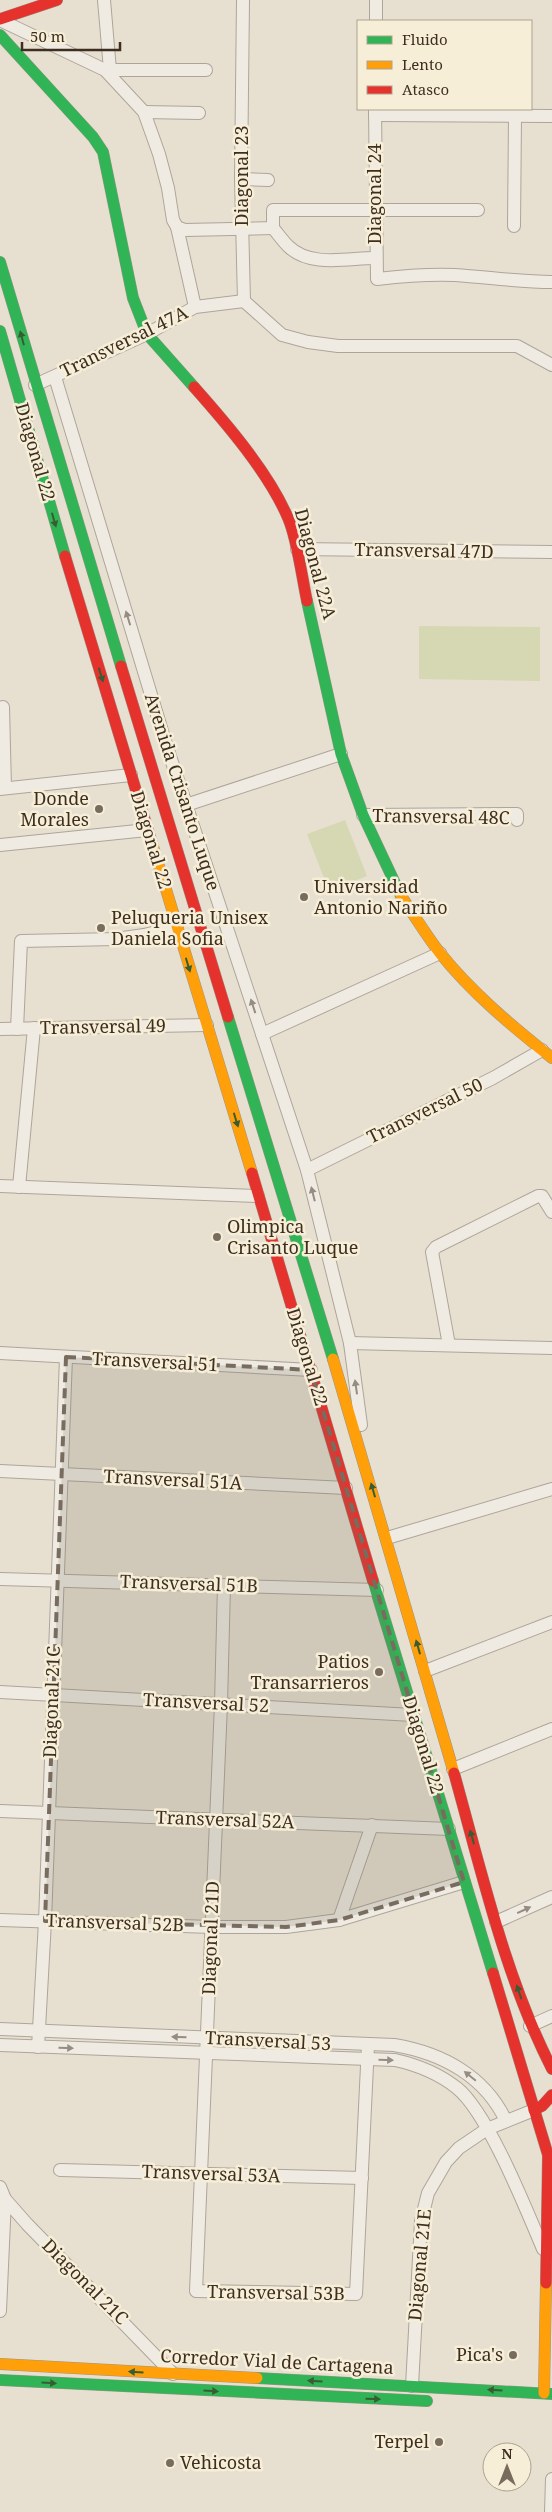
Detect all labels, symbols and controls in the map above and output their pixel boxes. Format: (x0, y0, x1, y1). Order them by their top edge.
scale bar (22, 20, 120, 52)
legend (357, 20, 532, 110)
text: 50 m (30, 26, 65, 46)
text: Fluido (402, 29, 448, 49)
text: Lento (402, 54, 443, 74)
text: Atasco (402, 79, 449, 99)
street label: Diagonal 23 (229, 125, 253, 227)
street label: Diagonal 24 (362, 143, 386, 245)
street label: Transversal 47A (56, 300, 192, 382)
one-way arrow (18, 331, 26, 346)
street label: Diagonal 22 (10, 400, 61, 504)
street label: Diagonal 22A (290, 506, 342, 622)
one-way arrow (51, 512, 59, 527)
street label: Transversal 47D (354, 537, 494, 563)
one-way arrow (123, 611, 131, 626)
one-way arrow (97, 668, 105, 683)
street label: Avenida Crisanto Luque (140, 690, 226, 893)
place label: Donde Morales (20, 786, 89, 831)
street label: Diagonal 22 (126, 788, 178, 892)
marker: Donde Morales (93, 803, 105, 815)
street label: Transversal 48C (372, 803, 510, 829)
place label: Universidad Antonio Nariño (314, 874, 448, 919)
marker: Universidad Antonio Nariño (298, 891, 310, 903)
place label: Peluqueria Unisex Daniela Sofia (111, 905, 269, 950)
marker: Peluqueria Unisex Daniela Sofia (95, 922, 107, 934)
one-way arrow (185, 958, 193, 973)
one-way arrow (249, 998, 257, 1013)
street label: Transversal 49 (40, 1013, 166, 1039)
street label: Transversal 50 (363, 1072, 487, 1149)
one-way arrow (232, 1113, 240, 1128)
one-way arrow (309, 1187, 317, 1202)
place label: Olimpica Crisanto Luque (227, 1214, 358, 1259)
marker: Olimpica Crisanto Luque (211, 1231, 223, 1243)
street label: Diagonal 22 (282, 1305, 334, 1409)
street label: Transversal 51 (91, 1346, 219, 1376)
one-way arrow (352, 1379, 360, 1395)
street label: Transversal 51A (103, 1463, 243, 1495)
one-way arrow (369, 1483, 377, 1498)
street label: Transversal 51B (120, 1569, 258, 1597)
one-way arrow (413, 1639, 421, 1654)
street label: Diagonal 21C (37, 1645, 65, 1758)
place label: Patios Transarrieros (251, 1649, 369, 1694)
marker: Patios Transarrieros (373, 1666, 385, 1678)
street label: Transversal 52 (142, 1687, 270, 1717)
street label: Diagonal 22 (398, 1693, 450, 1797)
street label: Transversal 52A (155, 1805, 295, 1833)
one-way arrow (468, 1829, 476, 1844)
street label: Diagonal 21D (196, 1880, 224, 1995)
one-way arrow (517, 1906, 532, 1914)
street label: Transversal 52B (46, 1908, 184, 1936)
one-way arrow (515, 1984, 523, 1999)
street label: Transversal 53 (204, 2025, 332, 2055)
one-way arrow (171, 2032, 187, 2040)
one-way arrow (58, 2044, 74, 2052)
one-way arrow (378, 2056, 394, 2064)
one-way arrow (463, 2070, 476, 2081)
street label: Transversal 53A (141, 2159, 281, 2187)
street label: Diagonal 21E (402, 2208, 436, 2322)
street label: Diagonal 21C (38, 2233, 134, 2329)
street label: Transversal 53B (207, 2279, 345, 2305)
place label: Pica's (456, 2342, 503, 2366)
street label: Corredor Vial de Cartagena (160, 2343, 394, 2379)
marker: Pica's (507, 2349, 519, 2361)
one-way arrow (127, 2367, 143, 2375)
one-way arrow (307, 2377, 323, 2385)
one-way arrow (41, 2379, 57, 2387)
one-way arrow (487, 2386, 503, 2394)
one-way arrow (203, 2387, 219, 2395)
one-way arrow (366, 2395, 382, 2403)
place label: Terpel (374, 2429, 429, 2453)
marker: Terpel (433, 2436, 445, 2448)
north arrow (482, 2442, 532, 2492)
text: N (501, 2444, 513, 2463)
place label: Vehicosta (180, 2450, 262, 2474)
marker: Vehicosta (164, 2457, 176, 2469)

